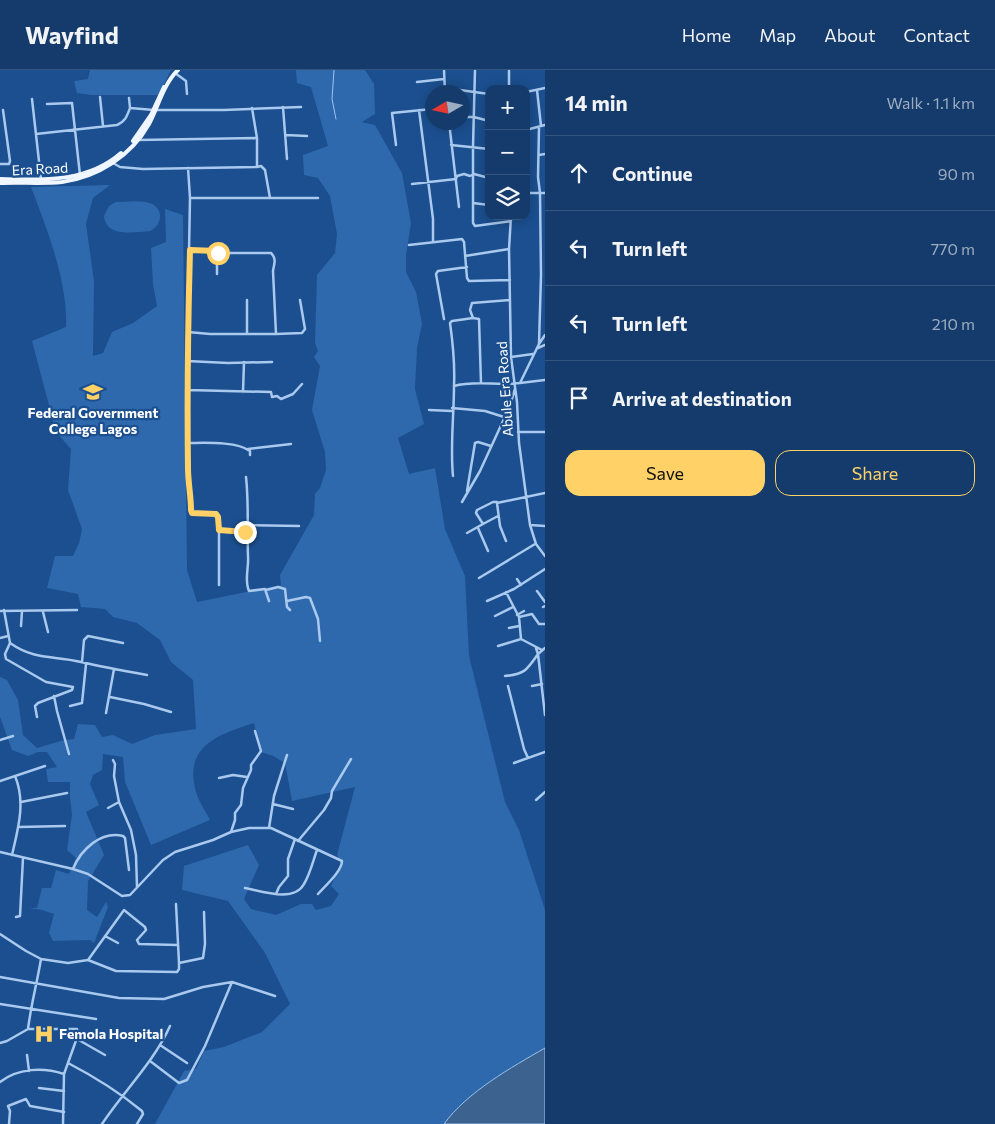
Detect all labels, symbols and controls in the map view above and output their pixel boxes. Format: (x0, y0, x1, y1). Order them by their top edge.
text: Wayfind (25, 20, 119, 49)
text: Home (682, 24, 731, 46)
text: Map (759, 24, 796, 46)
text: About (824, 24, 876, 46)
text: Contact (904, 24, 970, 46)
north arrow (425, 85, 470, 130)
map controls (485, 85, 530, 220)
button: + (485, 85, 530, 130)
text: 14 min (565, 90, 628, 115)
text: Walk · 1.1 km (887, 93, 975, 112)
button: − (485, 130, 530, 175)
street label: Era Road (11, 159, 69, 178)
icon: ahead (565, 159, 593, 187)
text: Continue (612, 162, 692, 185)
text: 90 m (938, 164, 975, 183)
button: layers (485, 175, 530, 220)
icon: left (565, 234, 593, 262)
text: Turn left (612, 237, 687, 260)
text: 770 m (931, 239, 975, 258)
route start (207, 242, 230, 265)
icon: left (565, 309, 593, 337)
text: Turn left (612, 312, 687, 335)
text: 210 m (932, 314, 975, 333)
street label: Abule Era Road (493, 341, 516, 437)
school or university icon: Federal Government College Lagos (82, 381, 104, 403)
icon: arrive (565, 384, 593, 412)
text: Arrive at destination (612, 387, 792, 410)
place label: Federal Government College Lagos (28, 404, 158, 437)
button: Save (565, 450, 765, 496)
button: Share (775, 450, 975, 496)
route end (234, 521, 257, 544)
hospital icon: Femola Hospital (33, 1023, 55, 1045)
place label: Femola Hospital (59, 1025, 163, 1042)

